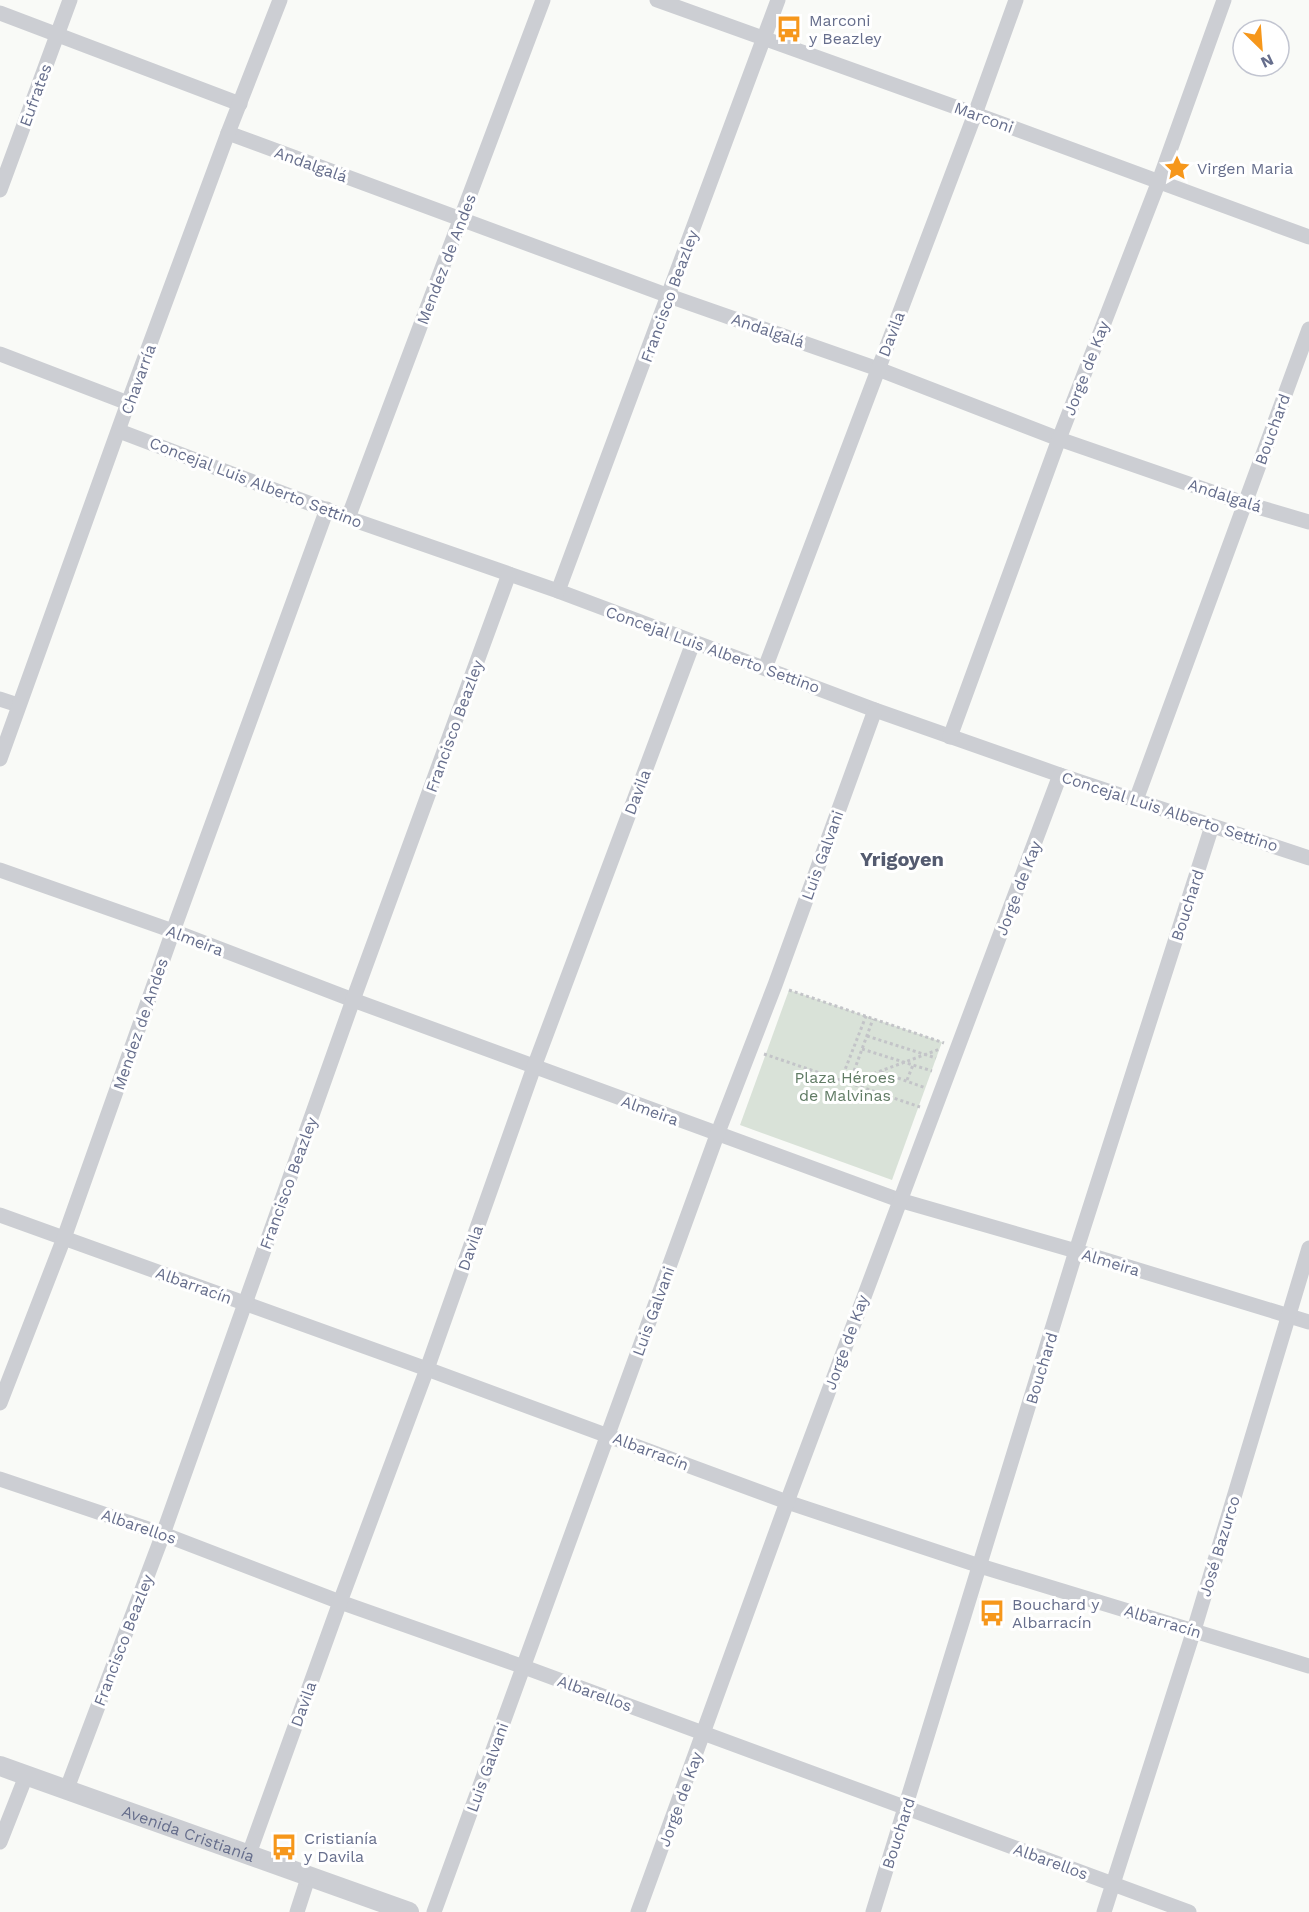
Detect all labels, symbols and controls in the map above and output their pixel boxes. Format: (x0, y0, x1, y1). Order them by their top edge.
place label: Marconi y Beazley (809, 11, 882, 48)
bus stop icon: Marconi y Beazley (774, 14, 804, 44)
north arrow (1231, 18, 1291, 78)
text: N (1258, 50, 1277, 72)
street label: Eufrates (15, 61, 56, 129)
street label: Marconi (952, 98, 1016, 137)
street label: Andalgalá (272, 143, 350, 186)
place icon: Virgen Maria (1162, 153, 1192, 183)
place label: Virgen Maria (1197, 159, 1293, 178)
street label: Mendez de Andes (413, 191, 480, 327)
street label: Francisco Beazley (637, 227, 702, 365)
street label: Andalgalá (729, 309, 807, 352)
street label: Davila (874, 309, 909, 359)
street label: Jorge de Kay (1060, 318, 1113, 418)
street label: Chavarría (117, 342, 160, 417)
street label: Bouchard (1251, 391, 1294, 467)
street label: Concejal Luis Alberto Settino (147, 433, 365, 532)
street label: Andalgalá (1186, 475, 1264, 516)
street label: Concejal Luis Alberto Settino (603, 602, 822, 697)
street label: Francisco Beazley (422, 657, 487, 795)
street label: Davila (620, 767, 655, 817)
street label: Concejal Luis Alberto Settino (1059, 767, 1280, 856)
street label: Luis Galvani (797, 808, 847, 903)
street label: Jorge de Kay (992, 838, 1045, 938)
district label: Yrigoyen (860, 847, 944, 871)
street label: Bouchard (1167, 867, 1208, 943)
street label: Almeira (164, 921, 226, 960)
street label: Mendez de Andes (109, 956, 172, 1093)
park label: Plaza Héroes de Malvinas (795, 1068, 895, 1105)
street label: Almeira (619, 1091, 681, 1130)
street label: Francisco Beazley (256, 1114, 321, 1252)
street label: Davila (454, 1223, 487, 1273)
street label: Almeira (1080, 1245, 1142, 1280)
street label: Albarracín (153, 1263, 234, 1308)
street label: Luis Galvani (628, 1264, 678, 1359)
street label: Jorge de Kay (820, 1291, 873, 1392)
street label: Bouchard (1022, 1330, 1061, 1406)
street label: Albarracín (610, 1428, 691, 1475)
street label: José Bazurco (1195, 1493, 1244, 1599)
street label: Albarellos (99, 1505, 179, 1548)
street label: Francisco Beazley (90, 1571, 158, 1709)
place label: Bouchard y Albarracín (1012, 1595, 1100, 1632)
bus stop icon: Bouchard y Albarracín (977, 1598, 1007, 1628)
street label: Albarracín (1122, 1601, 1204, 1642)
street label: Albarellos (555, 1671, 635, 1716)
street label: Davila (287, 1679, 320, 1729)
street label: Luis Galvani (462, 1720, 512, 1815)
street label: Jorge de Kay (654, 1748, 707, 1849)
street label: Bouchard (878, 1795, 919, 1871)
street label: Avenida Cristianía (119, 1801, 257, 1866)
place label: Cristianía y Davila (304, 1829, 377, 1866)
bus stop icon: Cristianía y Davila (269, 1832, 299, 1862)
street label: Albarellos (1011, 1839, 1091, 1884)

